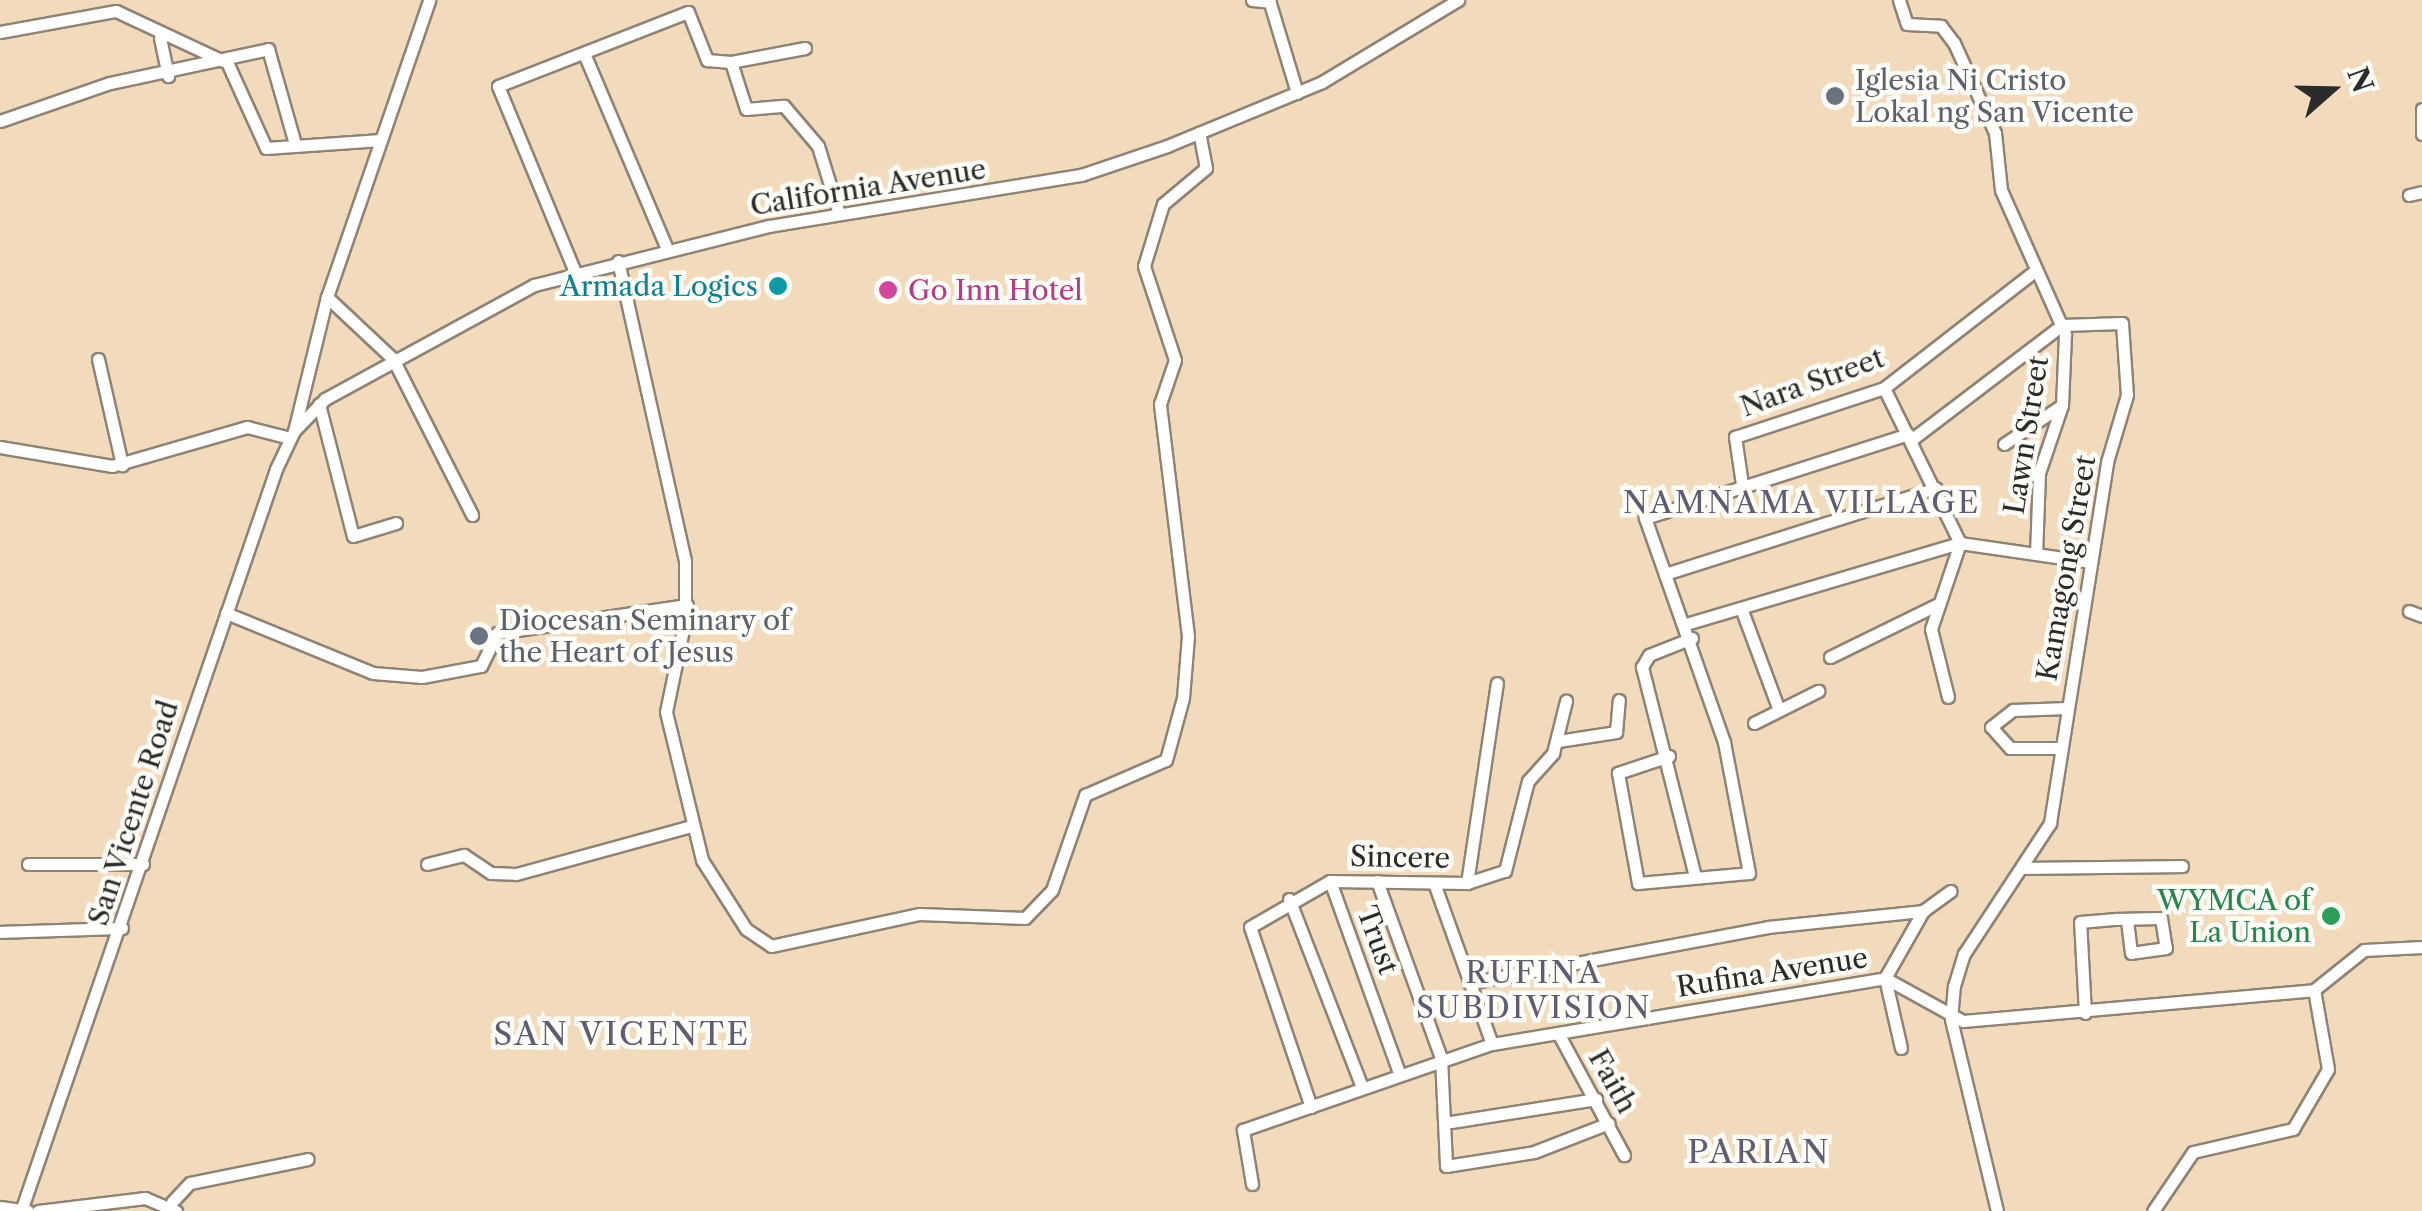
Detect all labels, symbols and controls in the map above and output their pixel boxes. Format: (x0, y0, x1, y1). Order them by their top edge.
north arrow (2282, 40, 2382, 140)
text: N (2340, 62, 2380, 97)
place label: Iglesia Ni Cristo Lokal ng San Vicente (1855, 63, 2135, 129)
marker: Iglesia Ni Cristo Lokal ng San Vicente (1824, 85, 1846, 107)
street label: California Avenue (747, 152, 989, 222)
place label: Armada Logics (560, 269, 758, 303)
place label: Go Inn Hotel (908, 273, 1083, 307)
marker: Armada Logics (767, 275, 789, 297)
marker: Go Inn Hotel (877, 279, 899, 301)
street label: Nara Street (1736, 340, 1888, 424)
street label: Lawn Street (1997, 353, 2055, 517)
street label: Kamagong Street (2030, 453, 2102, 683)
district label: NAMNAMA VILLAGE (1622, 485, 1982, 521)
place label: Diocesan Seminary of the Heart of Jesus (499, 603, 791, 669)
marker: Diocesan Seminary of the Heart of Jesus (468, 625, 490, 647)
street label: San Vicente Road (81, 696, 185, 930)
street label: Sincere (1350, 839, 1450, 875)
place label: WYMCA of La Union (2156, 883, 2311, 949)
street label: Trust (1350, 901, 1406, 979)
marker: WYMCA of La Union (2320, 905, 2342, 927)
street label: Rufina Avenue (1673, 940, 1871, 1004)
district label: RUFINA SUBDIVISION (1416, 955, 1652, 1026)
district label: SAN VICENTE (493, 1015, 751, 1053)
street label: Faith (1582, 1043, 1644, 1119)
district label: PARIAN (1687, 1133, 1831, 1171)

